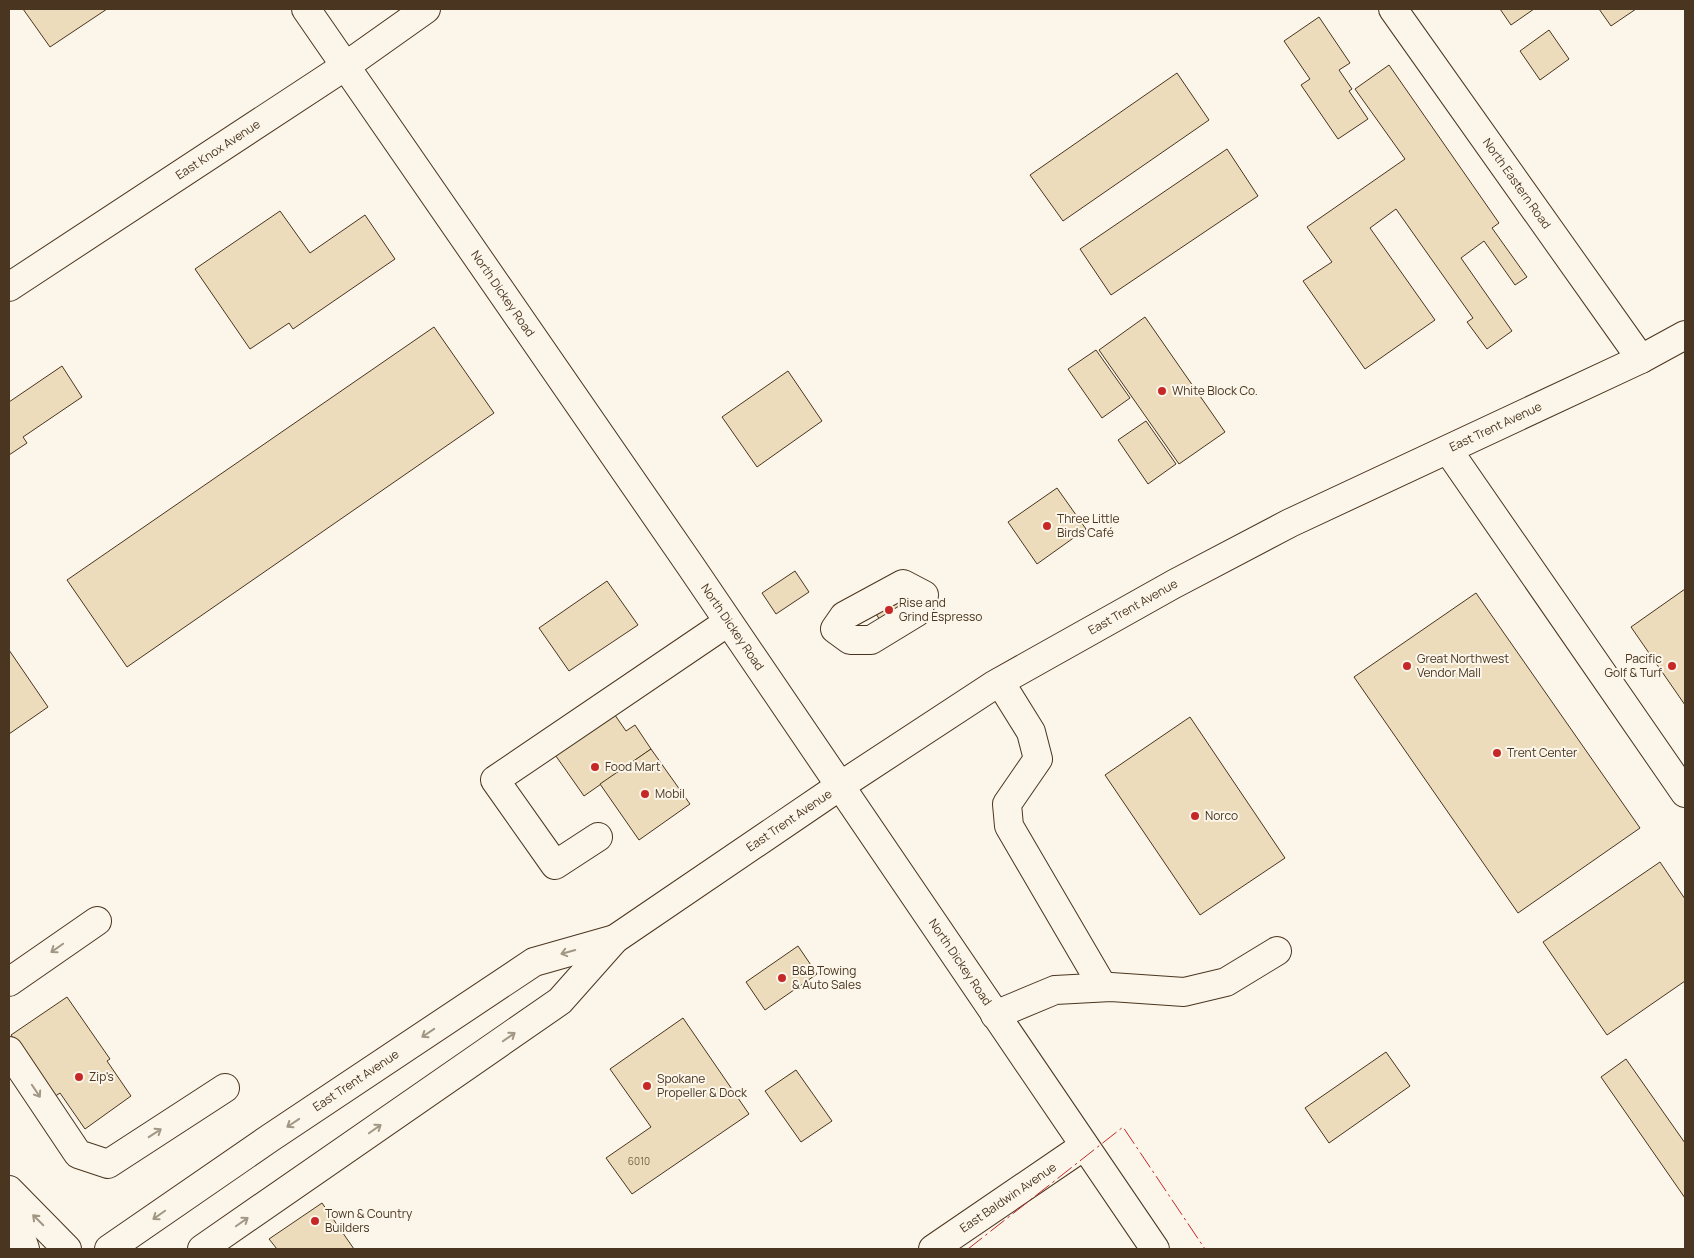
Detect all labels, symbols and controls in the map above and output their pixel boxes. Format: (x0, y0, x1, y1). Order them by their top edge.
street label: East Knox Avenue (172, 115, 263, 183)
street label: North Eastern Road (1479, 134, 1555, 232)
street label: North Dickey Road (467, 247, 539, 340)
place label: White Block Co. (1172, 382, 1258, 399)
marker: White Block Co. (1156, 385, 1168, 397)
street label: East Trent Avenue (1446, 398, 1544, 455)
place label: Three Little Birds Café (1057, 510, 1120, 541)
marker: Three Little Birds Café (1041, 520, 1053, 532)
street label: East Trent Avenue (1085, 575, 1181, 639)
street label: North Dickey Road (697, 580, 768, 674)
place label: Rise and Grind Espresso (899, 594, 982, 625)
marker: Rise and Grind Espresso (883, 604, 895, 616)
place label: Great Northwest Vendor Mall (1417, 650, 1509, 681)
place label: Pacific Golf & Turf (1605, 650, 1663, 681)
marker: Great Northwest Vendor Mall (1401, 660, 1413, 672)
marker: Pacific Golf & Turf (1666, 660, 1678, 672)
place label: Trent Center (1507, 744, 1578, 761)
marker: Trent Center (1491, 747, 1503, 759)
place label: Food Mart (605, 758, 661, 775)
marker: Food Mart (589, 761, 601, 773)
place label: Mobil (655, 785, 685, 802)
street label: East Trent Avenue (743, 785, 835, 855)
marker: Mobil (639, 788, 651, 800)
place label: Norco (1205, 807, 1238, 824)
marker: Norco (1189, 810, 1201, 822)
street label: North Dickey Road (925, 915, 996, 1009)
one-way arrow (50, 943, 64, 953)
one-way arrow (560, 948, 576, 957)
place label: B&B Towing & Auto Sales (792, 962, 861, 993)
marker: B&B Towing & Auto Sales (776, 972, 788, 984)
one-way arrow (421, 1027, 435, 1038)
one-way arrow (502, 1032, 516, 1042)
street label: East Trent Avenue (309, 1045, 402, 1115)
place label: Zip's (89, 1068, 114, 1085)
place label: Spokane Propeller & Dock (657, 1070, 748, 1101)
marker: Zip's (73, 1071, 85, 1083)
marker: Spokane Propeller & Dock (641, 1080, 653, 1092)
one-way arrow (31, 1084, 41, 1098)
one-way arrow (286, 1118, 300, 1128)
one-way arrow (368, 1124, 382, 1134)
one-way arrow (148, 1128, 162, 1139)
house number: 6010 (628, 1154, 650, 1168)
street label: East Baldwin Avenue (956, 1158, 1060, 1236)
place label: Town & Country Builders (325, 1205, 413, 1236)
one-way arrow (152, 1210, 166, 1220)
one-way arrow (32, 1213, 44, 1226)
marker: Town & Country Builders (309, 1215, 321, 1227)
one-way arrow (235, 1217, 249, 1227)

